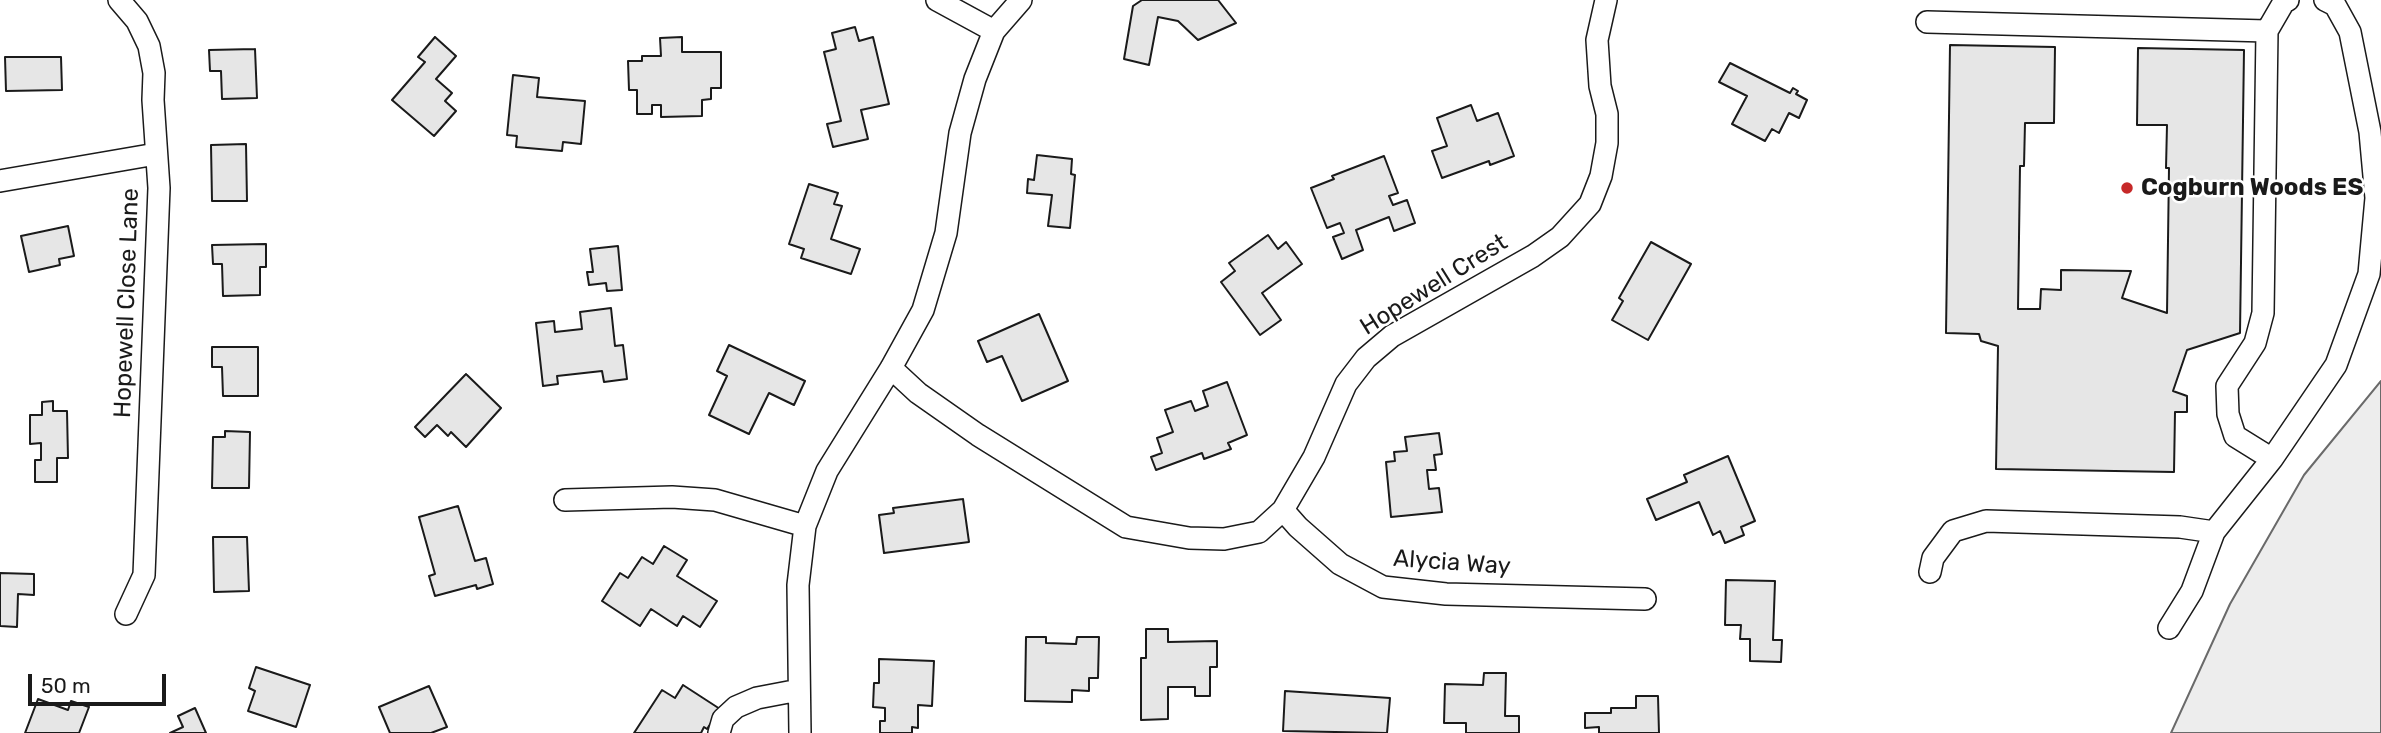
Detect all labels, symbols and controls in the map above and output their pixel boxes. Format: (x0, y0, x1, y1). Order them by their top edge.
place label: Cogburn Woods ES (2141, 174, 2363, 202)
marker: Cogburn Woods ES (2119, 180, 2135, 196)
street label: Hopewell Close Lane (109, 188, 145, 418)
street label: Hopewell Crest (1355, 228, 1513, 342)
street label: Alycia Way (1392, 545, 1512, 581)
scale bar (32, 660, 170, 704)
text: 50 m (41, 673, 91, 698)

